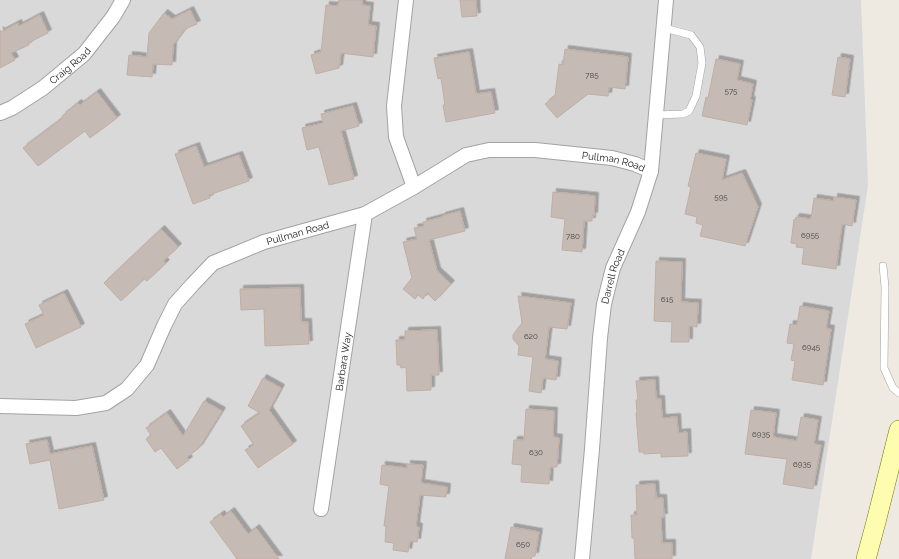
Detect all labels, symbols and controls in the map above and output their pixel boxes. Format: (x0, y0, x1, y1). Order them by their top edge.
street label: Craig Road (47, 45, 93, 86)
house number: 785 (585, 70, 599, 80)
house number: 575 (725, 86, 738, 96)
street label: Pullman Road (581, 150, 647, 174)
house number: 595 (714, 192, 728, 202)
street label: Pullman Road (265, 219, 330, 247)
house number: 6955 (801, 230, 820, 240)
house number: 780 (566, 231, 580, 241)
street label: Darrell Road (599, 247, 627, 305)
house number: 615 (661, 294, 674, 304)
street label: Barbara Way (334, 331, 353, 392)
house number: 620 (524, 331, 538, 341)
house number: 6945 (802, 342, 821, 352)
house number: 6935 (752, 429, 771, 439)
house number: 630 (529, 447, 543, 457)
house number: 6935 (793, 459, 812, 469)
house number: 650 (516, 539, 530, 549)

